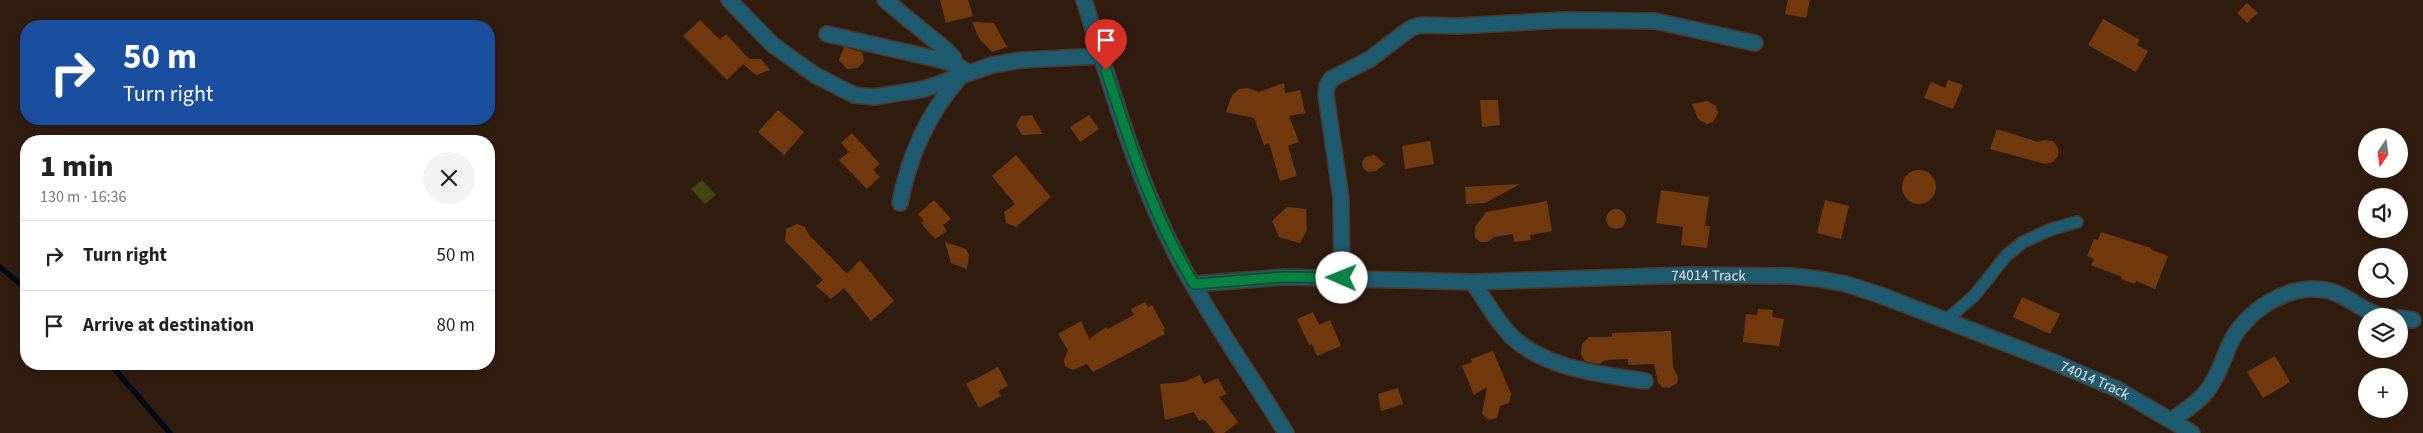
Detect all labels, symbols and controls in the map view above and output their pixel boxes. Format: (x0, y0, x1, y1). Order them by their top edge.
pin (1085, 19, 1127, 70)
icon: arrive (1092, 26, 1120, 54)
text: 50 m (123, 32, 197, 82)
icon: right (40, 40, 105, 105)
text: Turn right (123, 78, 213, 110)
north arrow (2358, 128, 2408, 178)
map controls (2358, 128, 2408, 418)
text: 1 min (40, 145, 114, 188)
button: close (423, 152, 475, 204)
text: 130 m · 16:36 (40, 186, 127, 208)
button: sound (2358, 188, 2408, 238)
icon: right (40, 242, 68, 270)
text: Turn right (83, 242, 167, 269)
text: 50 m (437, 242, 475, 269)
button: search (2358, 248, 2408, 298)
position arrow (1315, 251, 1367, 303)
street label: 74014 Track (1671, 264, 1746, 286)
button: layers (2358, 308, 2408, 358)
icon: arrive (40, 312, 68, 340)
text: Arrive at destination (83, 312, 254, 339)
text: 80 m (437, 312, 475, 339)
street label: 74014 Track (2057, 356, 2134, 405)
button: + (2358, 368, 2408, 418)

